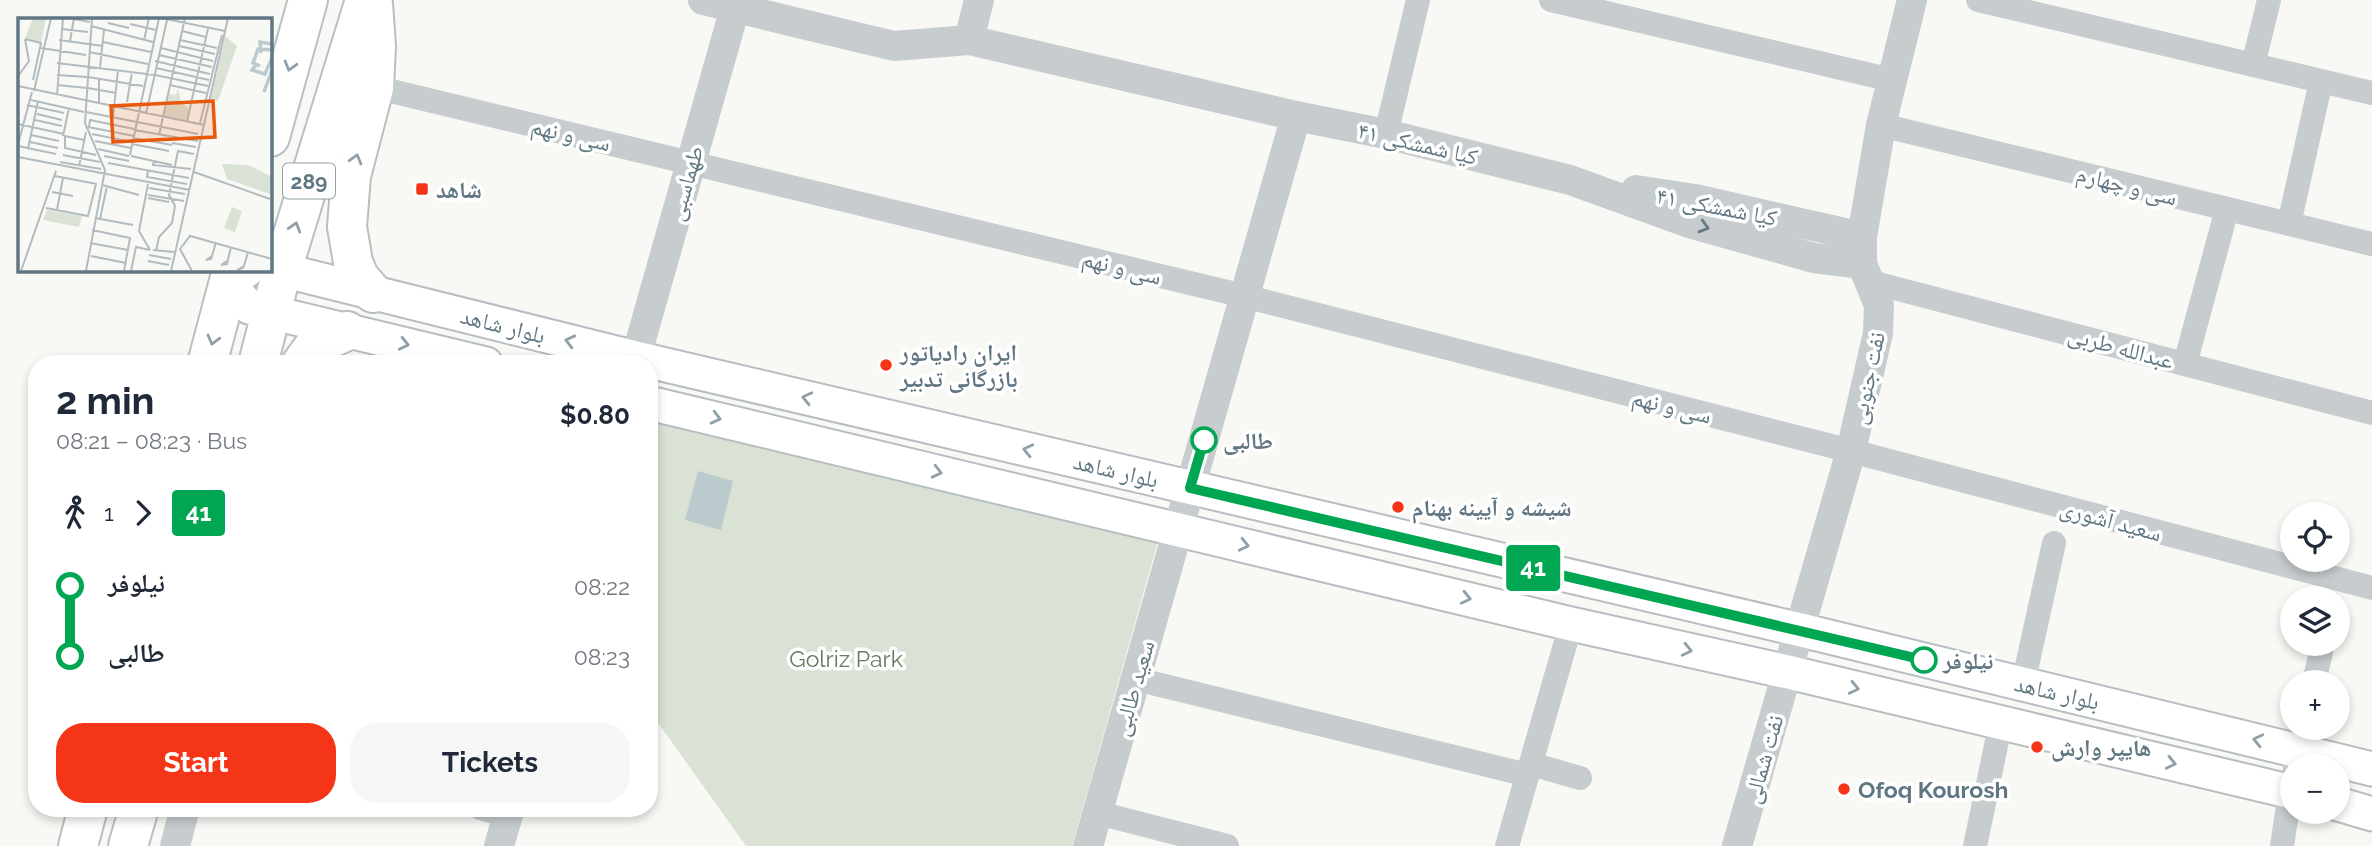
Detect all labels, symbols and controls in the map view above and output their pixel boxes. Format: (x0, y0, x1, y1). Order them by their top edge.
inset map (18, 18, 271, 271)
one-way arrow (283, 59, 298, 71)
street label: سی و نهم (528, 112, 613, 159)
street label: ۴۱ کیا شمشکی (1355, 116, 1481, 171)
street label: طهماسبی (661, 142, 710, 224)
one-way arrow (347, 153, 362, 165)
street label: سی و چهارم (2073, 159, 2180, 213)
road number: 289 (283, 164, 335, 198)
place label: شاهد (436, 176, 482, 203)
marker: شاهد (414, 181, 430, 197)
street label: کیا شمشکی ۴۱ (1654, 181, 1780, 232)
one-way arrow (1698, 219, 1710, 233)
one-way arrow (287, 221, 302, 233)
street label: سی و نهم (1079, 244, 1164, 293)
street label: بلوار شاهد (458, 301, 548, 349)
street label: عبدالله طربی (2065, 320, 2177, 375)
street label: نفت جنوبی (1844, 329, 1891, 427)
one-way arrow (207, 334, 221, 346)
one-way arrow (564, 335, 576, 350)
one-way arrow (397, 336, 409, 351)
place label: ایران رادیاتور بازرگانی تدبیر (899, 339, 1018, 393)
marker: ایران رادیاتور بازرگانی تدبیر (878, 357, 894, 373)
text: 2 min (56, 378, 155, 423)
street label: سی و نهم (1629, 383, 1714, 432)
one-way arrow (801, 392, 813, 406)
text: $0.80 (560, 400, 630, 430)
one-way arrow (710, 410, 722, 425)
text: 08:21 – 08:23 · Bus (56, 427, 247, 454)
marker: طالبی (1191, 427, 1217, 453)
place label: طالبی (1223, 427, 1273, 455)
one-way arrow (1022, 444, 1034, 458)
street label: بلوار شاهد (1071, 447, 1161, 494)
one-way arrow (931, 463, 943, 478)
street label: سعید آشوری (2057, 493, 2165, 547)
icon: walk (56, 494, 94, 532)
icon: forward (124, 494, 162, 532)
place label: شیشه و آیینه بهنام (1412, 494, 1572, 524)
text: 41 (186, 498, 211, 527)
text: 1 (104, 499, 114, 526)
marker: شیشه و آیینه بهنام (1390, 499, 1406, 515)
map controls (2280, 502, 2350, 824)
button: locate (2280, 502, 2350, 572)
one-way arrow (1238, 537, 1250, 552)
line badge: 41 (1502, 545, 1564, 591)
text: 41 (1520, 553, 1546, 582)
text: نیلوفر (108, 568, 165, 598)
text: 08:22 (574, 573, 630, 600)
button: layers (2280, 586, 2350, 656)
one-way arrow (1459, 590, 1471, 605)
street label: سعید طالبی (1107, 637, 1160, 739)
text: طالبی (108, 638, 165, 668)
one-way arrow (1681, 641, 1693, 656)
text: 08:23 (574, 643, 630, 670)
park label: Golriz Park (789, 645, 903, 672)
marker: نیلوفر (1911, 647, 1937, 673)
place label: نیلوفر (1942, 647, 1993, 674)
street label: بلوار شاهد (2012, 669, 2102, 716)
button: + (2280, 670, 2350, 740)
one-way arrow (1848, 680, 1860, 694)
street label: نفت شمالی (1737, 712, 1789, 807)
button: Start (56, 723, 336, 803)
button: Tickets (350, 723, 630, 803)
place label: هایپر وارش (2051, 734, 2151, 762)
one-way arrow (2252, 734, 2264, 748)
marker: هایپر وارش (2029, 739, 2045, 755)
button: − (2280, 754, 2350, 824)
one-way arrow (2165, 755, 2177, 769)
place label: Ofoq Kourosh (1858, 776, 2008, 803)
marker: Ofoq Kourosh (1836, 781, 1852, 797)

